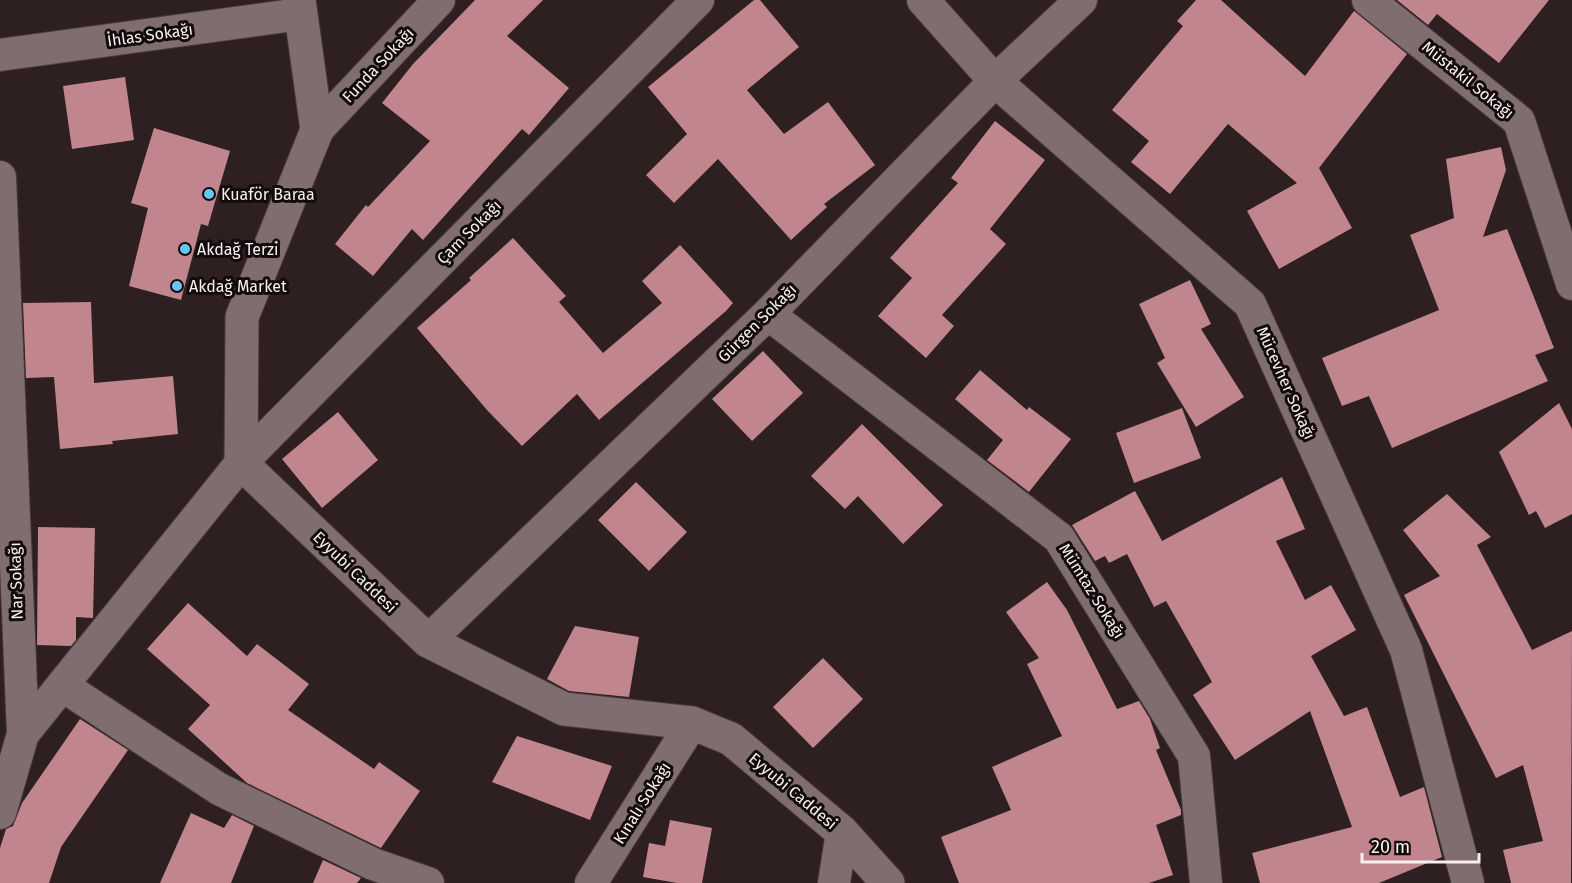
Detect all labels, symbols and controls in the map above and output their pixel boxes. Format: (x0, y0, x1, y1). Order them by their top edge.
street label: İhlas Sokağı (106, 19, 194, 50)
street label: Funda Sokağı (338, 23, 418, 107)
street label: Müstakil Sokağı (1418, 37, 1518, 123)
place label: Kuaför Baraa (221, 185, 315, 204)
marker: Kuaför Baraa (202, 187, 216, 201)
street label: Çam Sokağı (433, 196, 506, 269)
place label: Akdağ Terzi (197, 240, 279, 259)
marker: Akdağ Terzi (178, 242, 192, 256)
place label: Akdağ Market (189, 277, 287, 296)
marker: Akdağ Market (170, 279, 184, 293)
street label: Gürgen Sokağı (714, 280, 800, 366)
street label: Mücevher Sokağı (1253, 324, 1319, 442)
street label: Eyyubi Caddesi (309, 527, 401, 617)
street label: Mümtaz Sokağı (1055, 540, 1129, 642)
street label: Nar Sokağı (5, 542, 27, 620)
street label: Eyyubi Caddesi (745, 749, 841, 833)
street label: Kınalı Sokağı (609, 759, 675, 847)
scale bar (1362, 826, 1479, 864)
text: 20 m (1371, 836, 1410, 858)

